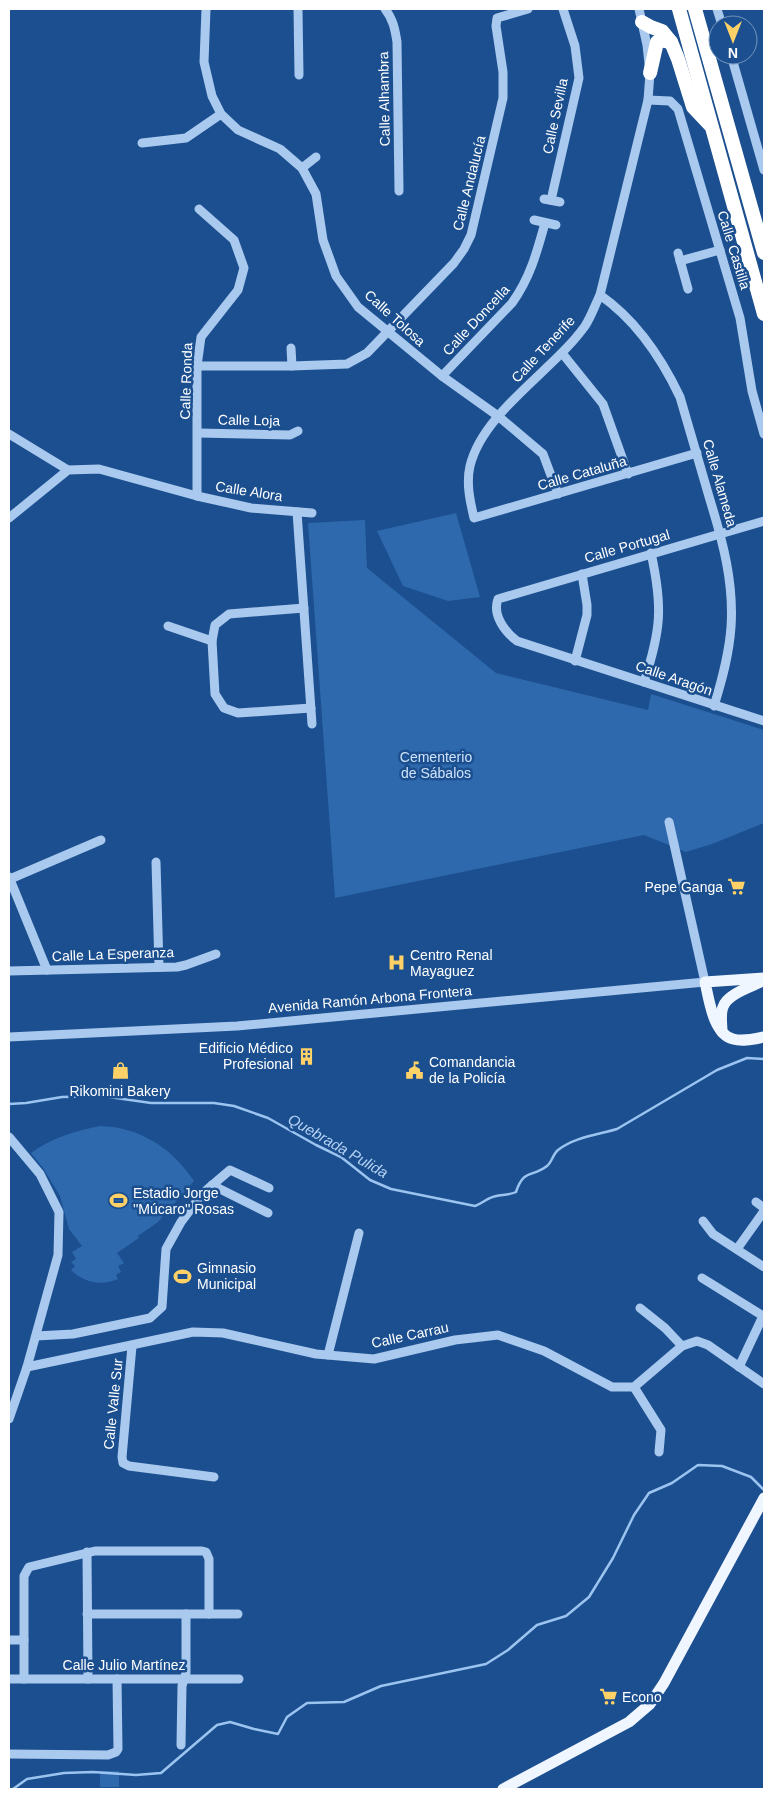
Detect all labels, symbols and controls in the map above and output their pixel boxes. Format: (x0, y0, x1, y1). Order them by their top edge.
north arrow (708, 15, 758, 65)
text: N (728, 45, 738, 61)
street label: Calle Alhambra (375, 51, 393, 147)
street label: Calle Sevilla (539, 76, 571, 155)
street label: Calle Andalucía (449, 134, 489, 232)
street label: Calle Castilla (714, 209, 754, 292)
street label: Calle Doncella (439, 281, 513, 358)
street label: Calle Tolosa (361, 287, 429, 350)
street label: Calle Tenerife (508, 312, 578, 386)
street label: Calle Ronda (177, 342, 195, 420)
street label: Calle Loja (218, 411, 280, 429)
street label: Calle Alameda (700, 437, 740, 529)
street label: Calle Cataluña (536, 453, 629, 493)
street label: Calle Alora (214, 478, 284, 504)
street label: Calle Portugal (583, 526, 671, 566)
street label: Calle Aragón (633, 657, 715, 699)
park label: Cementerio de Sábalos (400, 749, 472, 781)
supermarket icon: Pepe Ganga (727, 877, 747, 897)
place label: Pepe Ganga (644, 879, 723, 895)
street label: Calle La Esperanza (52, 944, 175, 964)
place label: Centro Renal Mayaguez (410, 947, 493, 979)
hospital icon: Centro Renal Mayaguez (386, 953, 406, 973)
street label: Avenida Ramón Arbona Frontera (267, 982, 473, 1016)
place label: Edificio Médico Profesional (199, 1040, 293, 1072)
building icon: Edificio Médico Profesional (297, 1046, 317, 1066)
place label: Comandancia de la Policía (429, 1054, 516, 1086)
public building icon: Comandancia de la Policía (405, 1060, 425, 1080)
shop icon: Rikomini Bakery (110, 1061, 130, 1081)
place label: Rikomini Bakery (69, 1083, 171, 1099)
water label: Quebrada Pulida (285, 1110, 391, 1181)
place label: Estadio Jorge ''Múcaro'' Rosas (133, 1185, 234, 1217)
sports icon: Estadio Jorge ''Múcaro'' Rosas (109, 1191, 129, 1211)
place label: Gimnasio Municipal (197, 1260, 256, 1292)
sports icon: Gimnasio Municipal (173, 1266, 193, 1286)
street label: Calle Carrau (370, 1319, 450, 1351)
street label: Calle Valle Sur (100, 1357, 126, 1450)
street label: Calle Julio Martínez (63, 1657, 185, 1673)
supermarket icon: Econo (598, 1687, 618, 1707)
place label: Econo (622, 1689, 662, 1705)

